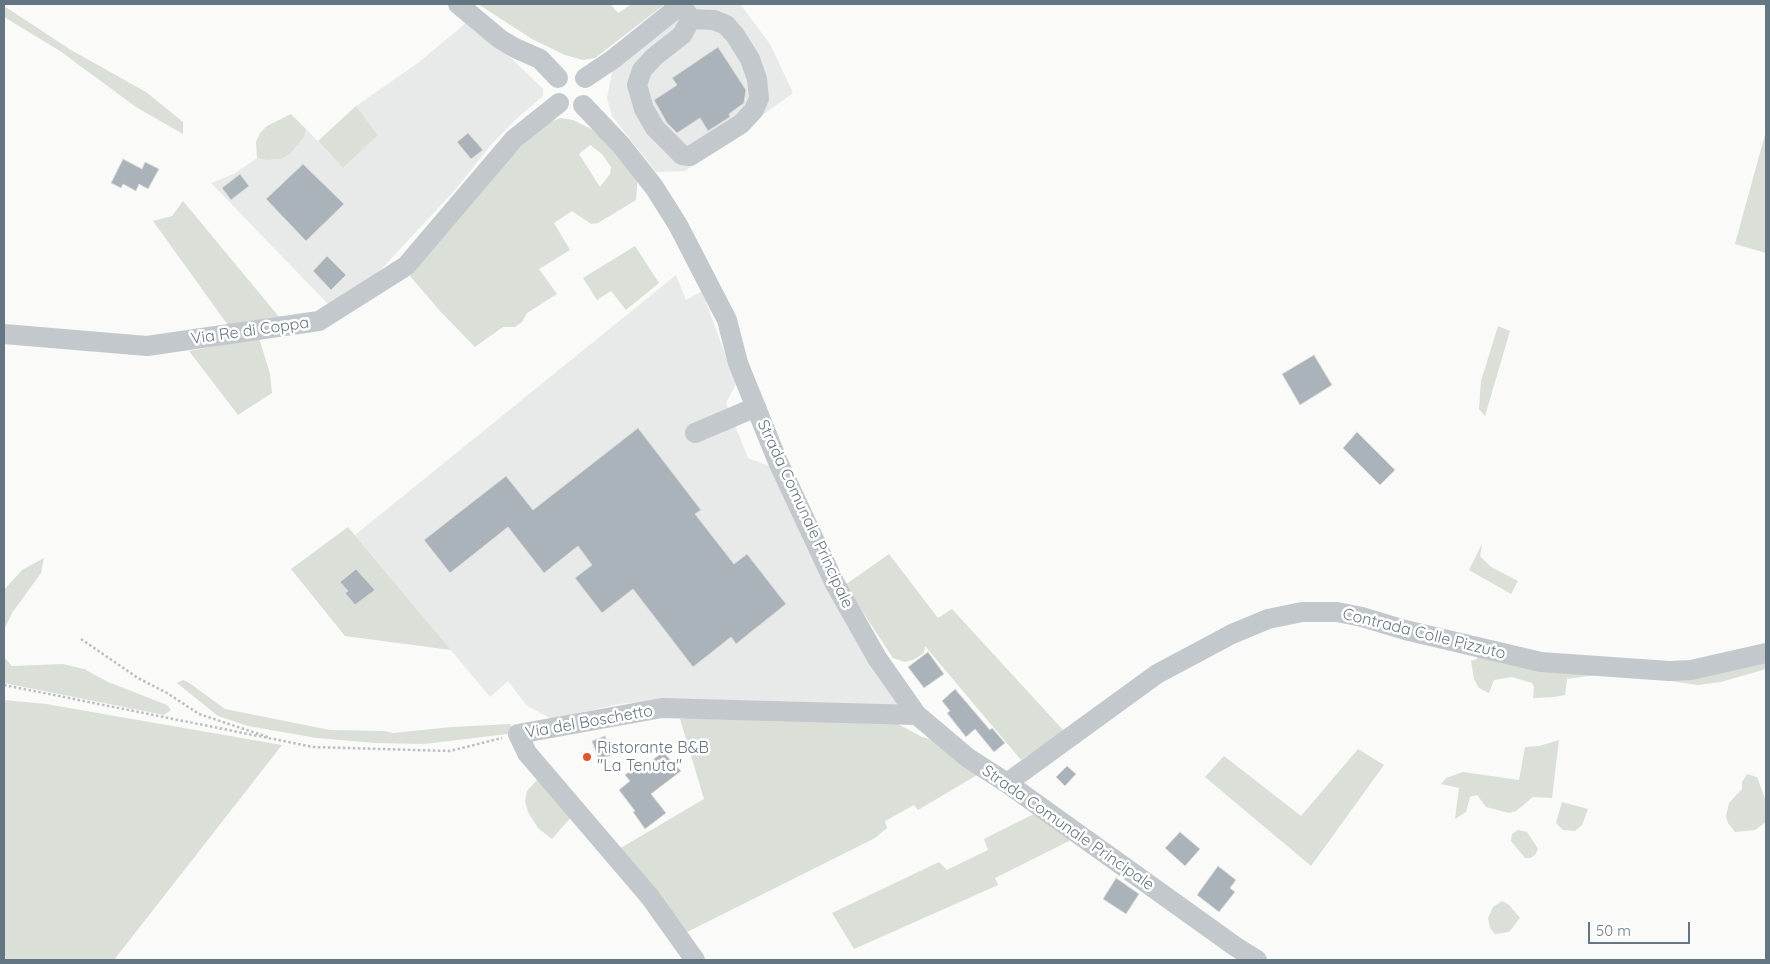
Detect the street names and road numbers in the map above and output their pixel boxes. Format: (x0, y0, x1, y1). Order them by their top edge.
street label: Via Re di Coppa (190, 313, 310, 349)
street label: Strada Comunale Principale (753, 417, 857, 611)
street label: Contrada Colle Pizzuto (1340, 604, 1508, 664)
street label: Via del Boschetto (524, 701, 654, 743)
street label: Strada Comunale Principale (978, 761, 1158, 895)

